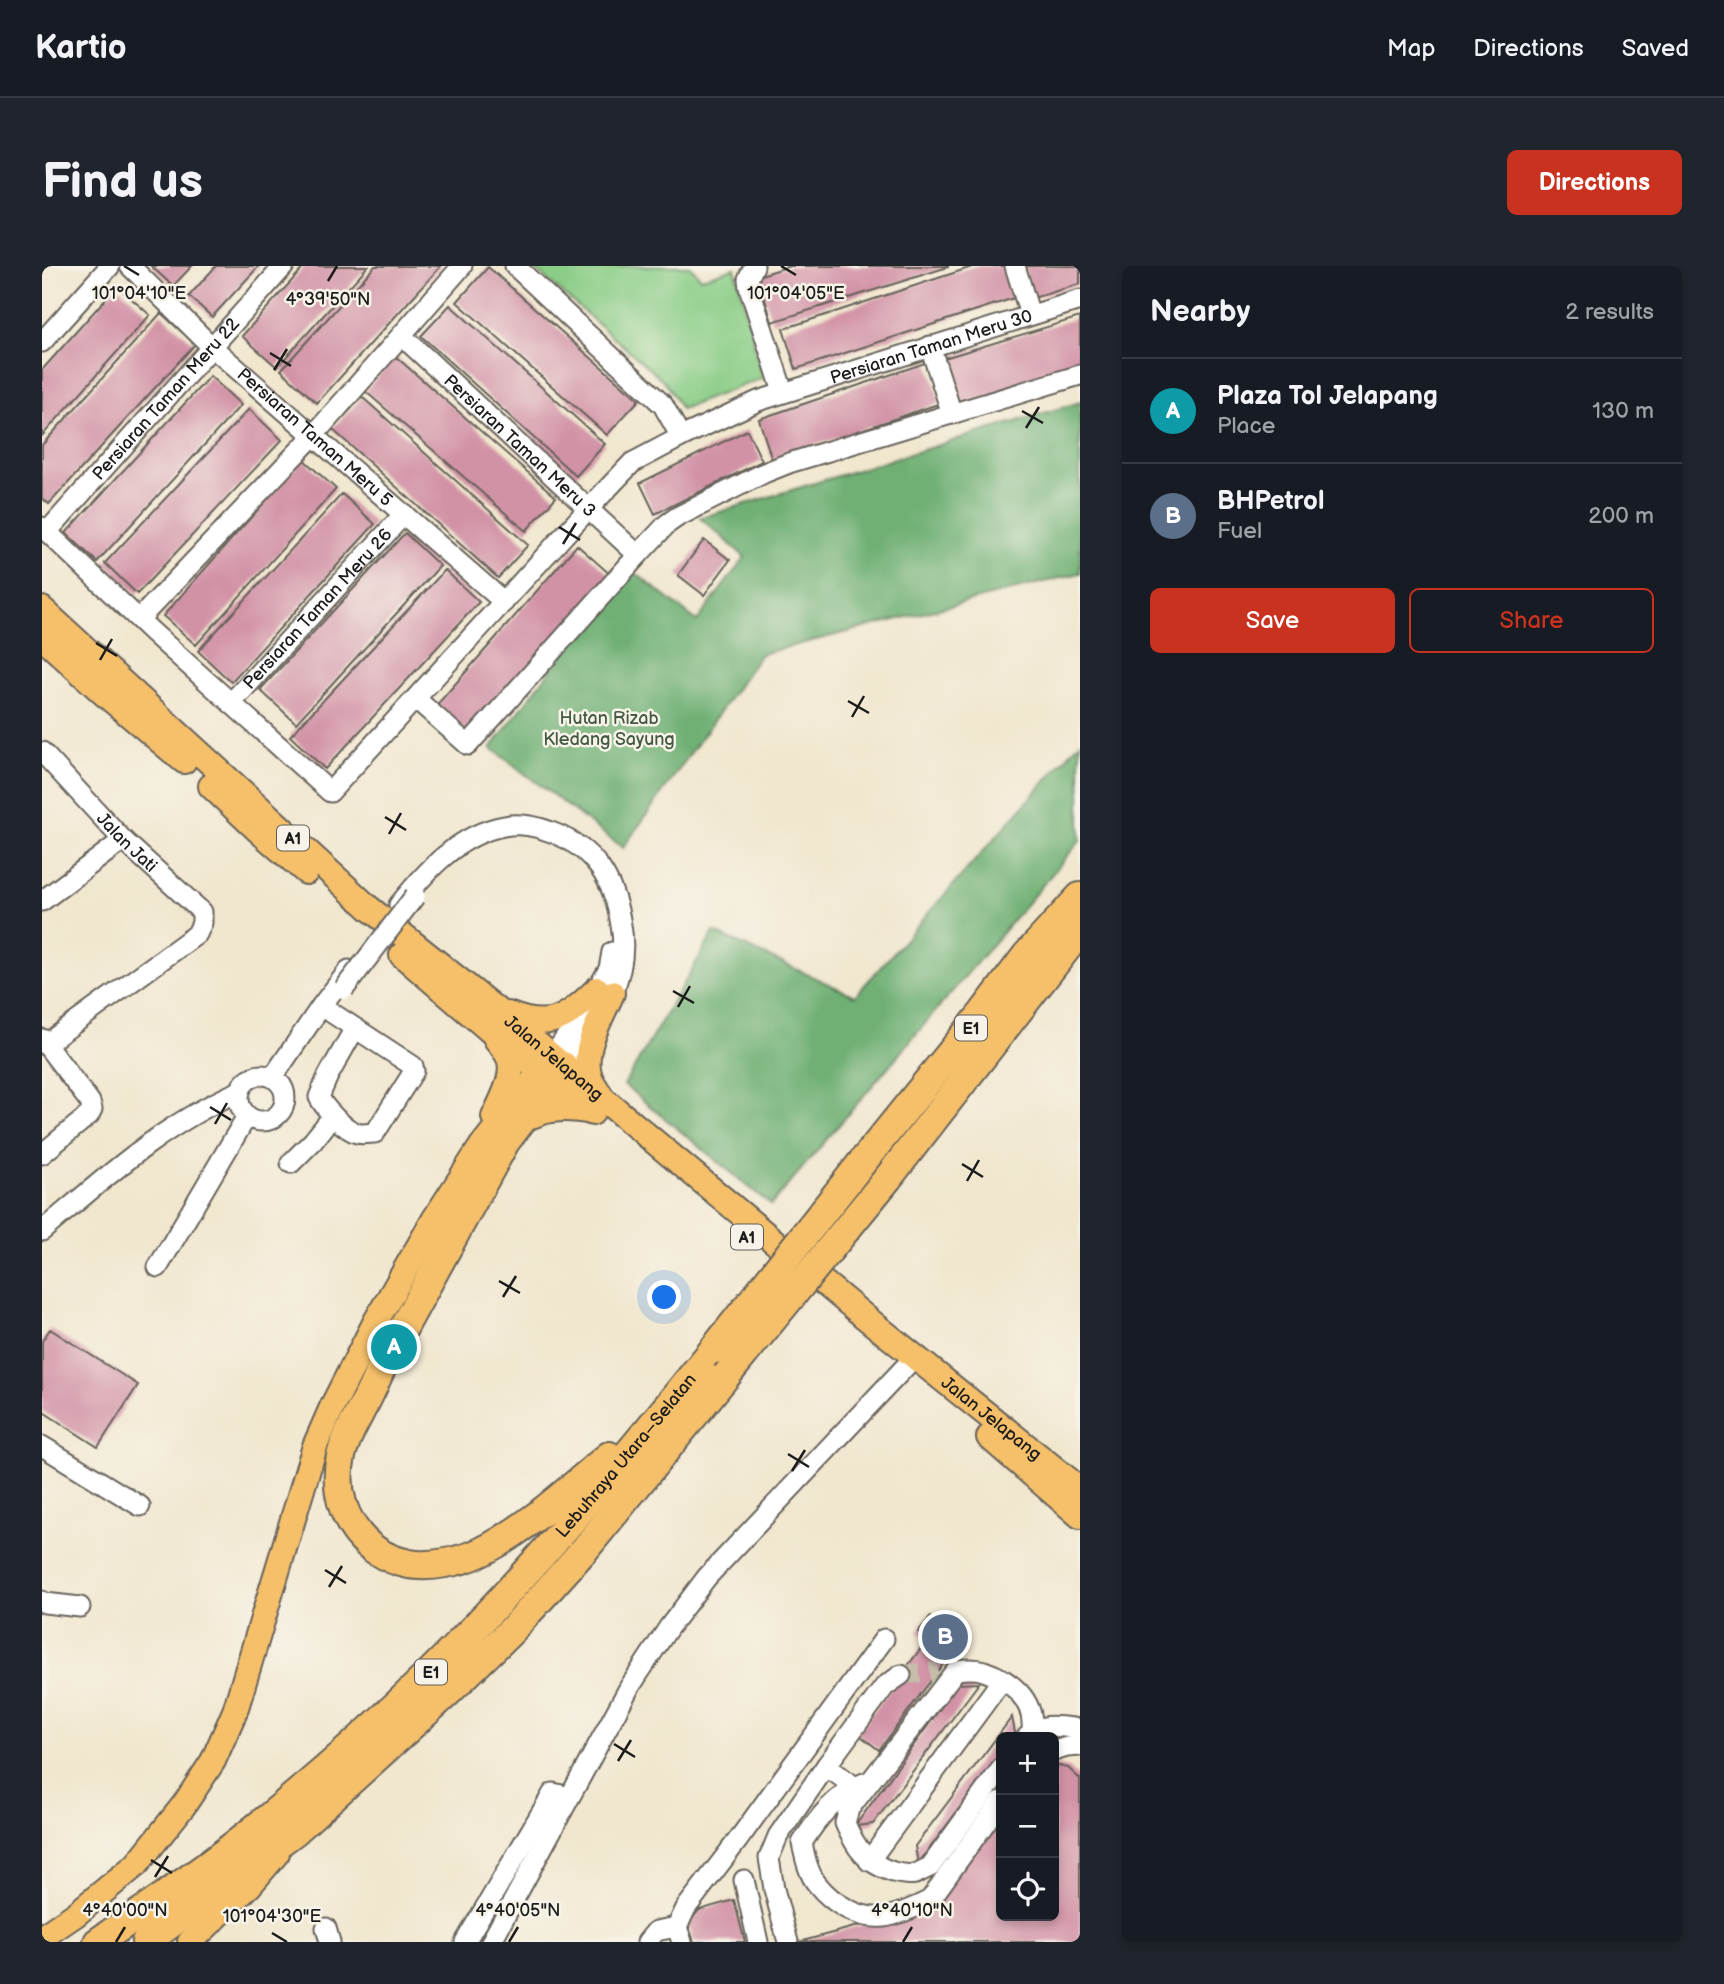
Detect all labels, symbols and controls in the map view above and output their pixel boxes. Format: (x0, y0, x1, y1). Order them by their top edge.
text: Kartio (35, 28, 127, 68)
text: Map (1387, 34, 1435, 63)
text: Directions (1473, 34, 1584, 63)
text: Saved (1622, 34, 1689, 63)
button: Directions (1507, 150, 1682, 215)
text: Find us (42, 153, 203, 212)
text: 101°04'10"E (92, 283, 186, 304)
text: 101°04'05"E (747, 283, 845, 304)
text: 4°39'50"N (285, 289, 371, 310)
text: Nearby (1150, 294, 1250, 330)
text: 2 results (1565, 298, 1654, 326)
street label: Persiaran Taman Meru 30 (828, 306, 1035, 389)
street label: Persiaran Taman Meru 22 (88, 313, 244, 485)
street label: Persiaran Taman Meru 5 (233, 364, 397, 511)
street label: Persiaran Taman Meru 3 (439, 370, 600, 522)
text: Plaza Tol Jelapang (1217, 381, 1438, 412)
text: A (1166, 397, 1180, 425)
text: 130 m (1592, 397, 1654, 425)
text: Place (1217, 412, 1275, 440)
text: BHPetrol (1217, 486, 1324, 517)
text: B (1165, 502, 1181, 530)
text: 200 m (1588, 502, 1654, 530)
text: Fuel (1217, 517, 1262, 545)
street label: Persiaran Taman Meru 26 (239, 524, 397, 694)
button: Save (1150, 588, 1395, 653)
button: Share (1409, 588, 1654, 653)
park label: Hutan Rizab Kledang Sayung (543, 708, 675, 750)
street label: Jalan Jati (92, 808, 161, 877)
road number: A1 (277, 825, 309, 850)
street label: Jalan Jelapang (500, 1011, 607, 1105)
road number: E1 (955, 1016, 987, 1041)
road number: A1 (731, 1225, 763, 1250)
your location (647, 1280, 681, 1314)
pin: A (371, 1321, 417, 1373)
street label: Lebuhraya Utara–Selatan (552, 1370, 701, 1542)
street label: Jalan Jelapang (937, 1372, 1046, 1465)
pin: B (922, 1611, 968, 1663)
road number: E1 (415, 1660, 447, 1684)
map controls (996, 1732, 1059, 1921)
button: + (996, 1732, 1059, 1795)
button: − (996, 1795, 1059, 1858)
button: locate (996, 1858, 1059, 1921)
text: 4°40'00"N (82, 1900, 168, 1921)
text: 4°40'05"N (475, 1900, 561, 1921)
text: 4°40'10"N (871, 1900, 953, 1921)
text: 101°04'30"E (223, 1906, 321, 1927)

